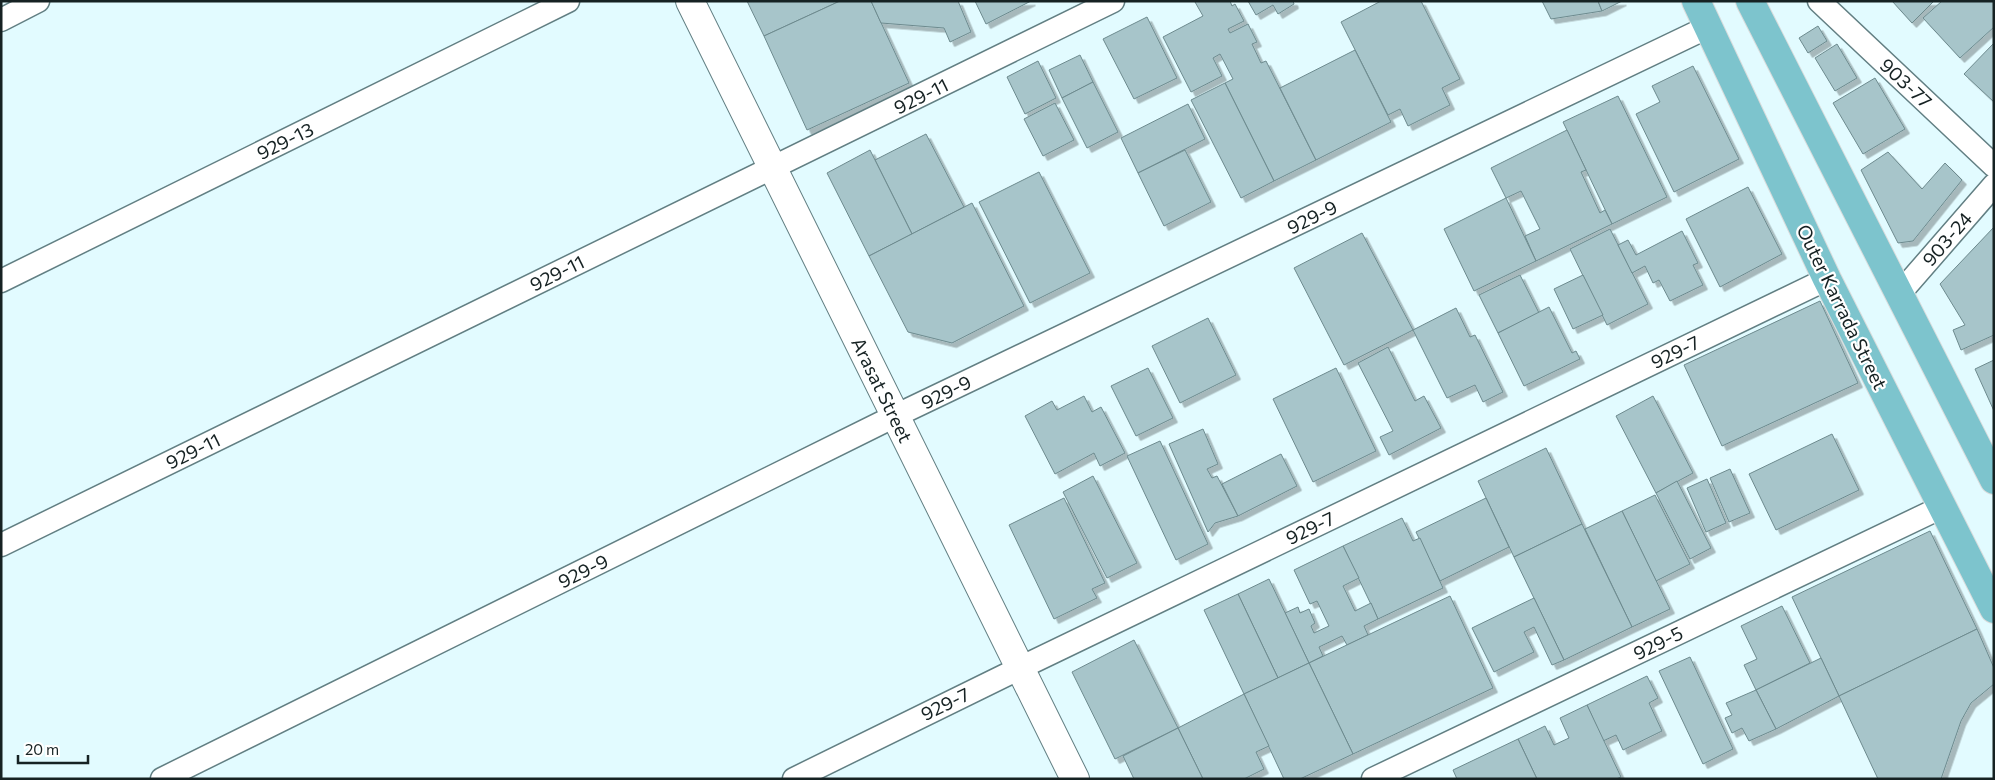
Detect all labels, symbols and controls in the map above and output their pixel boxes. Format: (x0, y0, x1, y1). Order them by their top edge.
street label: 903-77 (1876, 53, 1937, 112)
street label: 929-11 (890, 73, 952, 119)
street label: 929-13 (253, 117, 317, 164)
street label: 929-9 (1283, 195, 1341, 239)
street label: 903-24 (1917, 207, 1976, 271)
street label: Outer Karrada Street (1792, 220, 1893, 393)
street label: 929-11 (526, 250, 588, 296)
street label: 929-7 (1647, 330, 1703, 373)
street label: Arasat Street (847, 333, 918, 446)
street label: 929-9 (917, 370, 975, 414)
street label: 929-11 (162, 428, 224, 474)
street label: 929-7 (1282, 506, 1338, 549)
street label: 929-9 (554, 549, 612, 593)
street label: 929-5 (1629, 621, 1686, 664)
street label: 929-7 (917, 682, 973, 725)
scale bar (18, 732, 88, 764)
text: 20 m (25, 740, 59, 758)

